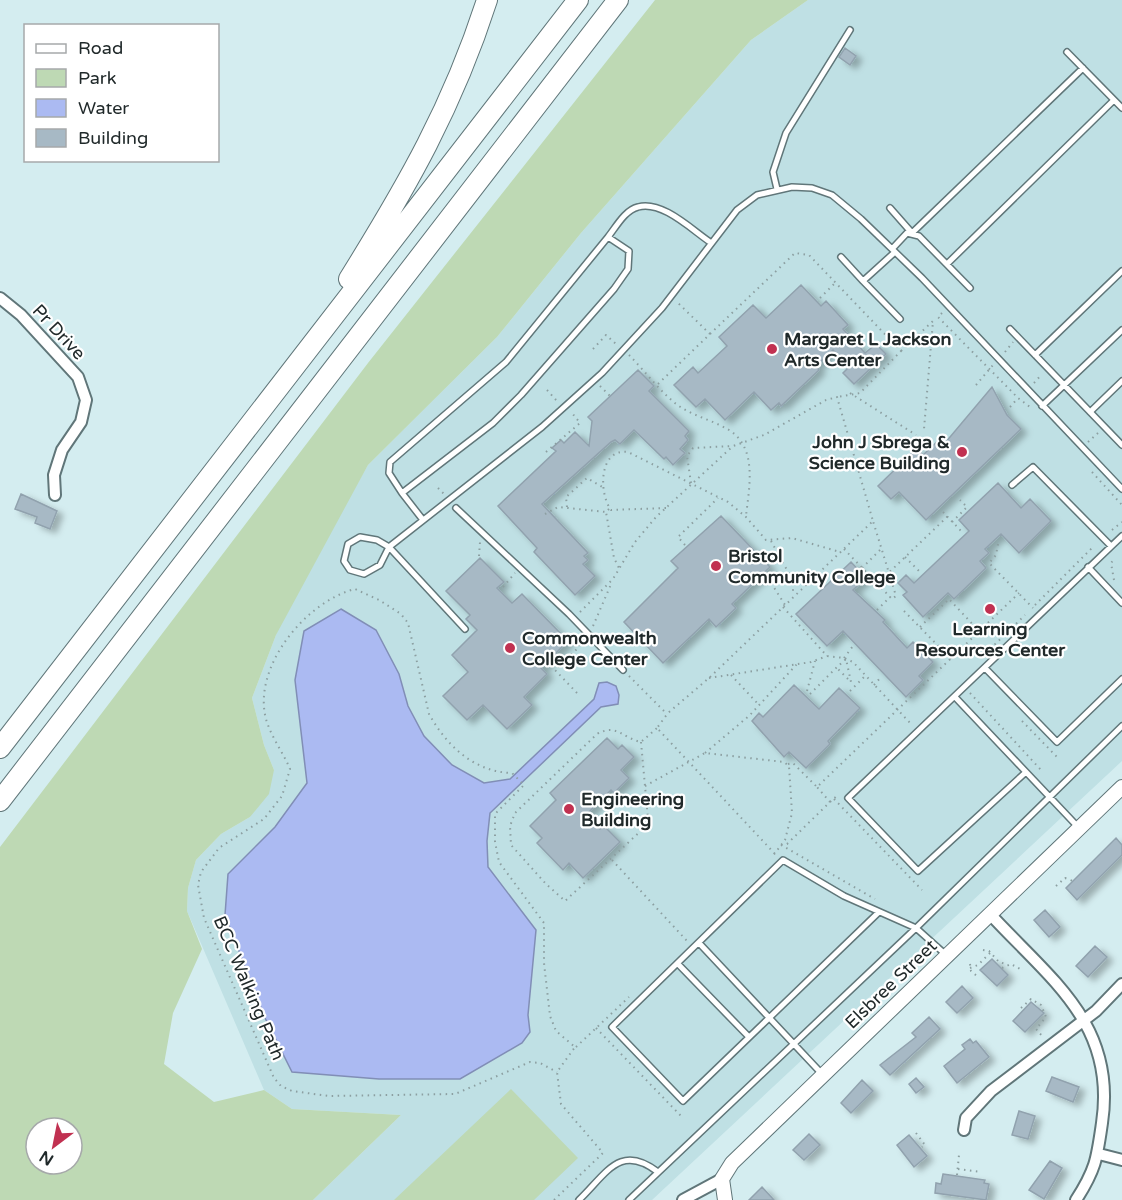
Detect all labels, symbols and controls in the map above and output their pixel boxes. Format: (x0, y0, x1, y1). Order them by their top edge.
legend (24, 24, 219, 162)
text: Road (78, 37, 123, 59)
text: Park (78, 67, 117, 89)
text: Water (78, 97, 129, 119)
text: Building (78, 127, 148, 149)
street label: Pr Drive (28, 300, 90, 364)
place label: Margaret L Jackson Arts Center (784, 328, 951, 371)
marker: Margaret L Jackson Arts Center (765, 342, 779, 356)
place label: John J Sbrega & Science Building (809, 431, 950, 474)
marker: John J Sbrega & Science Building (955, 445, 969, 459)
place label: Bristol Community College (728, 545, 896, 588)
marker: Bristol Community College (709, 559, 723, 573)
marker: Learning Resources Center (983, 602, 997, 616)
place label: Learning Resources Center (915, 618, 1066, 661)
place label: Commonwealth College Center (522, 627, 657, 670)
marker: Commonwealth College Center (503, 641, 517, 655)
place label: Engineering Building (581, 788, 684, 831)
marker: Engineering Building (562, 802, 576, 816)
street label: BCC Walking Path (209, 913, 289, 1063)
street label: Elsbree Street (841, 935, 942, 1033)
north arrow (24, 1116, 84, 1176)
text: N (36, 1146, 57, 1170)

